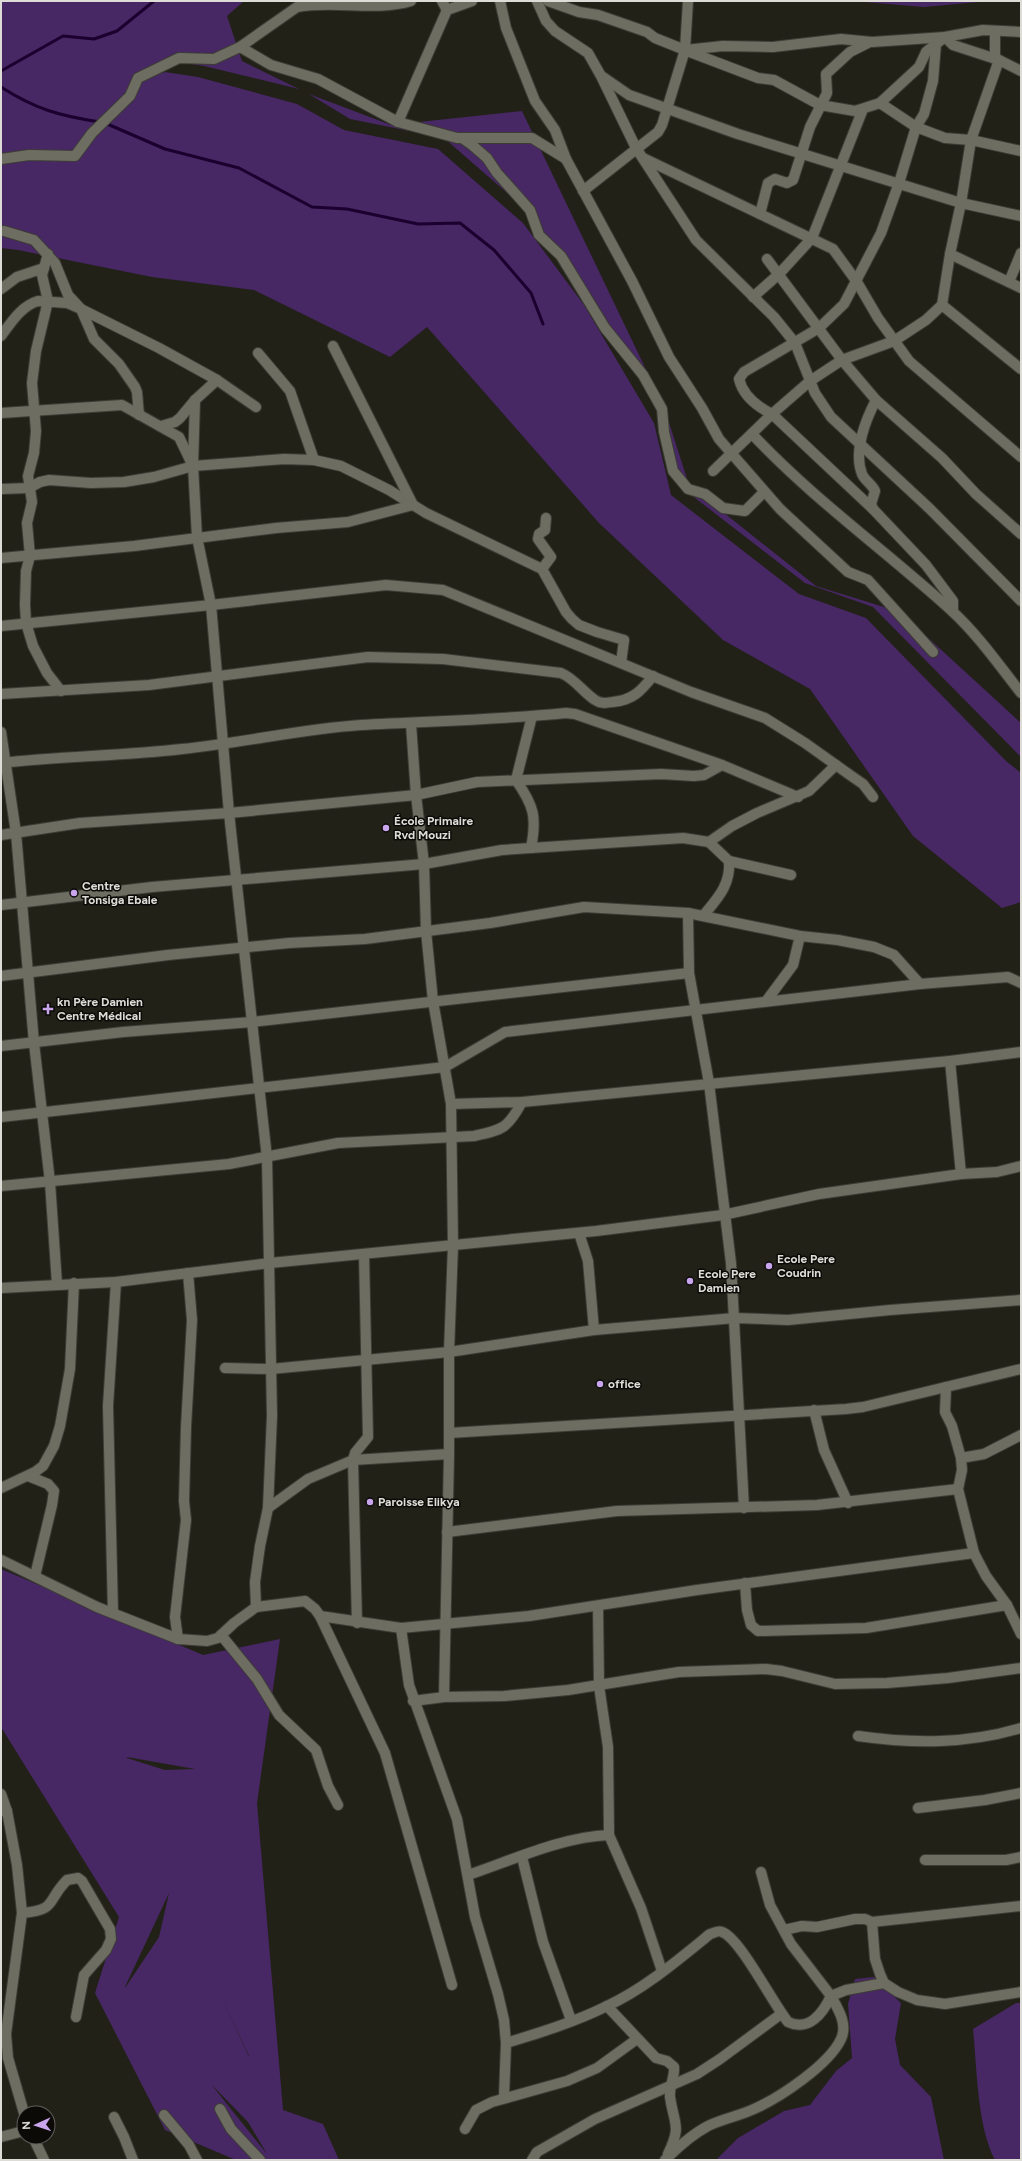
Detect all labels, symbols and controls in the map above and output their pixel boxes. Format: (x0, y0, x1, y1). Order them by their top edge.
place label: École Primaire Rvd Mouzi (394, 814, 474, 842)
marker: École Primaire Rvd Mouzi (381, 823, 391, 833)
place label: Centre Tonsiga Ebale (82, 879, 158, 907)
marker: Centre Tonsiga Ebale (69, 888, 79, 898)
place label: kn Père Damien Centre Médical (57, 995, 143, 1023)
marker: kn Père Damien Centre Médical (42, 1003, 54, 1015)
place label: Ecole Pere Coudrin (777, 1252, 835, 1280)
marker: Ecole Pere Coudrin (764, 1261, 774, 1271)
place label: Ecole Pere Damien (698, 1267, 756, 1295)
marker: Ecole Pere Damien (685, 1276, 695, 1286)
place label: office (608, 1377, 641, 1391)
marker: office (595, 1379, 605, 1389)
place label: Paroisse Elikya (378, 1495, 460, 1509)
marker: Paroisse Elikya (365, 1497, 375, 1507)
north arrow (16, 2105, 56, 2145)
text: N (20, 2121, 33, 2130)

